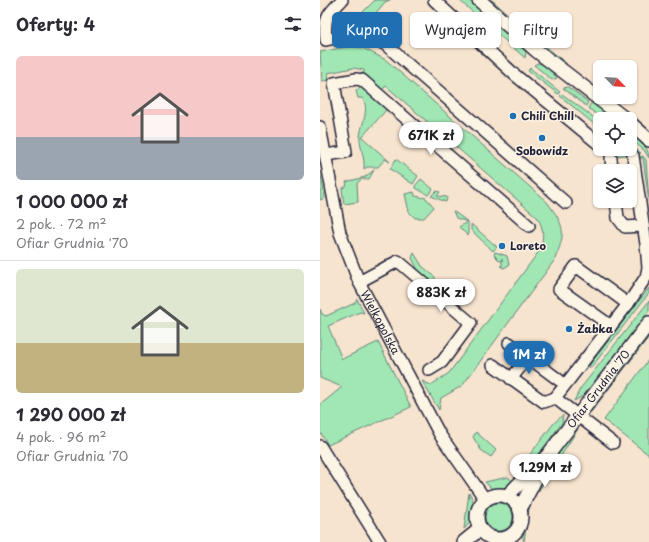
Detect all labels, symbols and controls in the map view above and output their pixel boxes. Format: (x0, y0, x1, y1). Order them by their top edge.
text: Oferty: 4 (16, 11, 95, 37)
chip: Kupno (332, 12, 402, 48)
chip: Wynajem (410, 12, 501, 48)
chip: Filtry (509, 12, 572, 48)
icon: filters (282, 13, 304, 35)
north arrow (593, 60, 637, 104)
map controls (593, 60, 637, 208)
icon: home (124, 82, 196, 154)
place label: Chili Chill (521, 107, 574, 124)
marker: Chili Chill (508, 111, 518, 121)
button: locate (593, 112, 637, 156)
pin: 671K zł (394, 122, 468, 156)
text: 671K zł (408, 125, 454, 144)
marker: Sobowidz (537, 133, 547, 143)
place label: Sobowidz (516, 142, 568, 159)
button: layers (593, 164, 637, 208)
text: 1 000 000 zł (16, 188, 127, 214)
text: 2 pok. · 72 m² (16, 214, 107, 233)
text: Ofiar Grudnia '70 (16, 233, 128, 252)
place label: Loreto (510, 237, 546, 254)
marker: Loreto (497, 241, 507, 251)
pin: 883K zł (404, 279, 478, 313)
text: 883K zł (416, 282, 466, 301)
street label: Wielkopolska (357, 287, 405, 357)
icon: home (124, 295, 196, 367)
place label: Żabka (577, 320, 614, 337)
marker: Żabka (564, 324, 574, 334)
pin: 1M zł (501, 341, 557, 375)
text: 1M zł (513, 344, 545, 363)
street label: Ofiar Grudnia '70 (562, 346, 634, 432)
text: 1 290 000 zł (16, 401, 125, 427)
text: 4 pok. · 96 m² (16, 427, 107, 446)
text: Ofiar Grudnia '70 (16, 446, 128, 465)
pin: 1.29M zł (504, 454, 586, 488)
text: 1.29M zł (519, 457, 571, 476)

